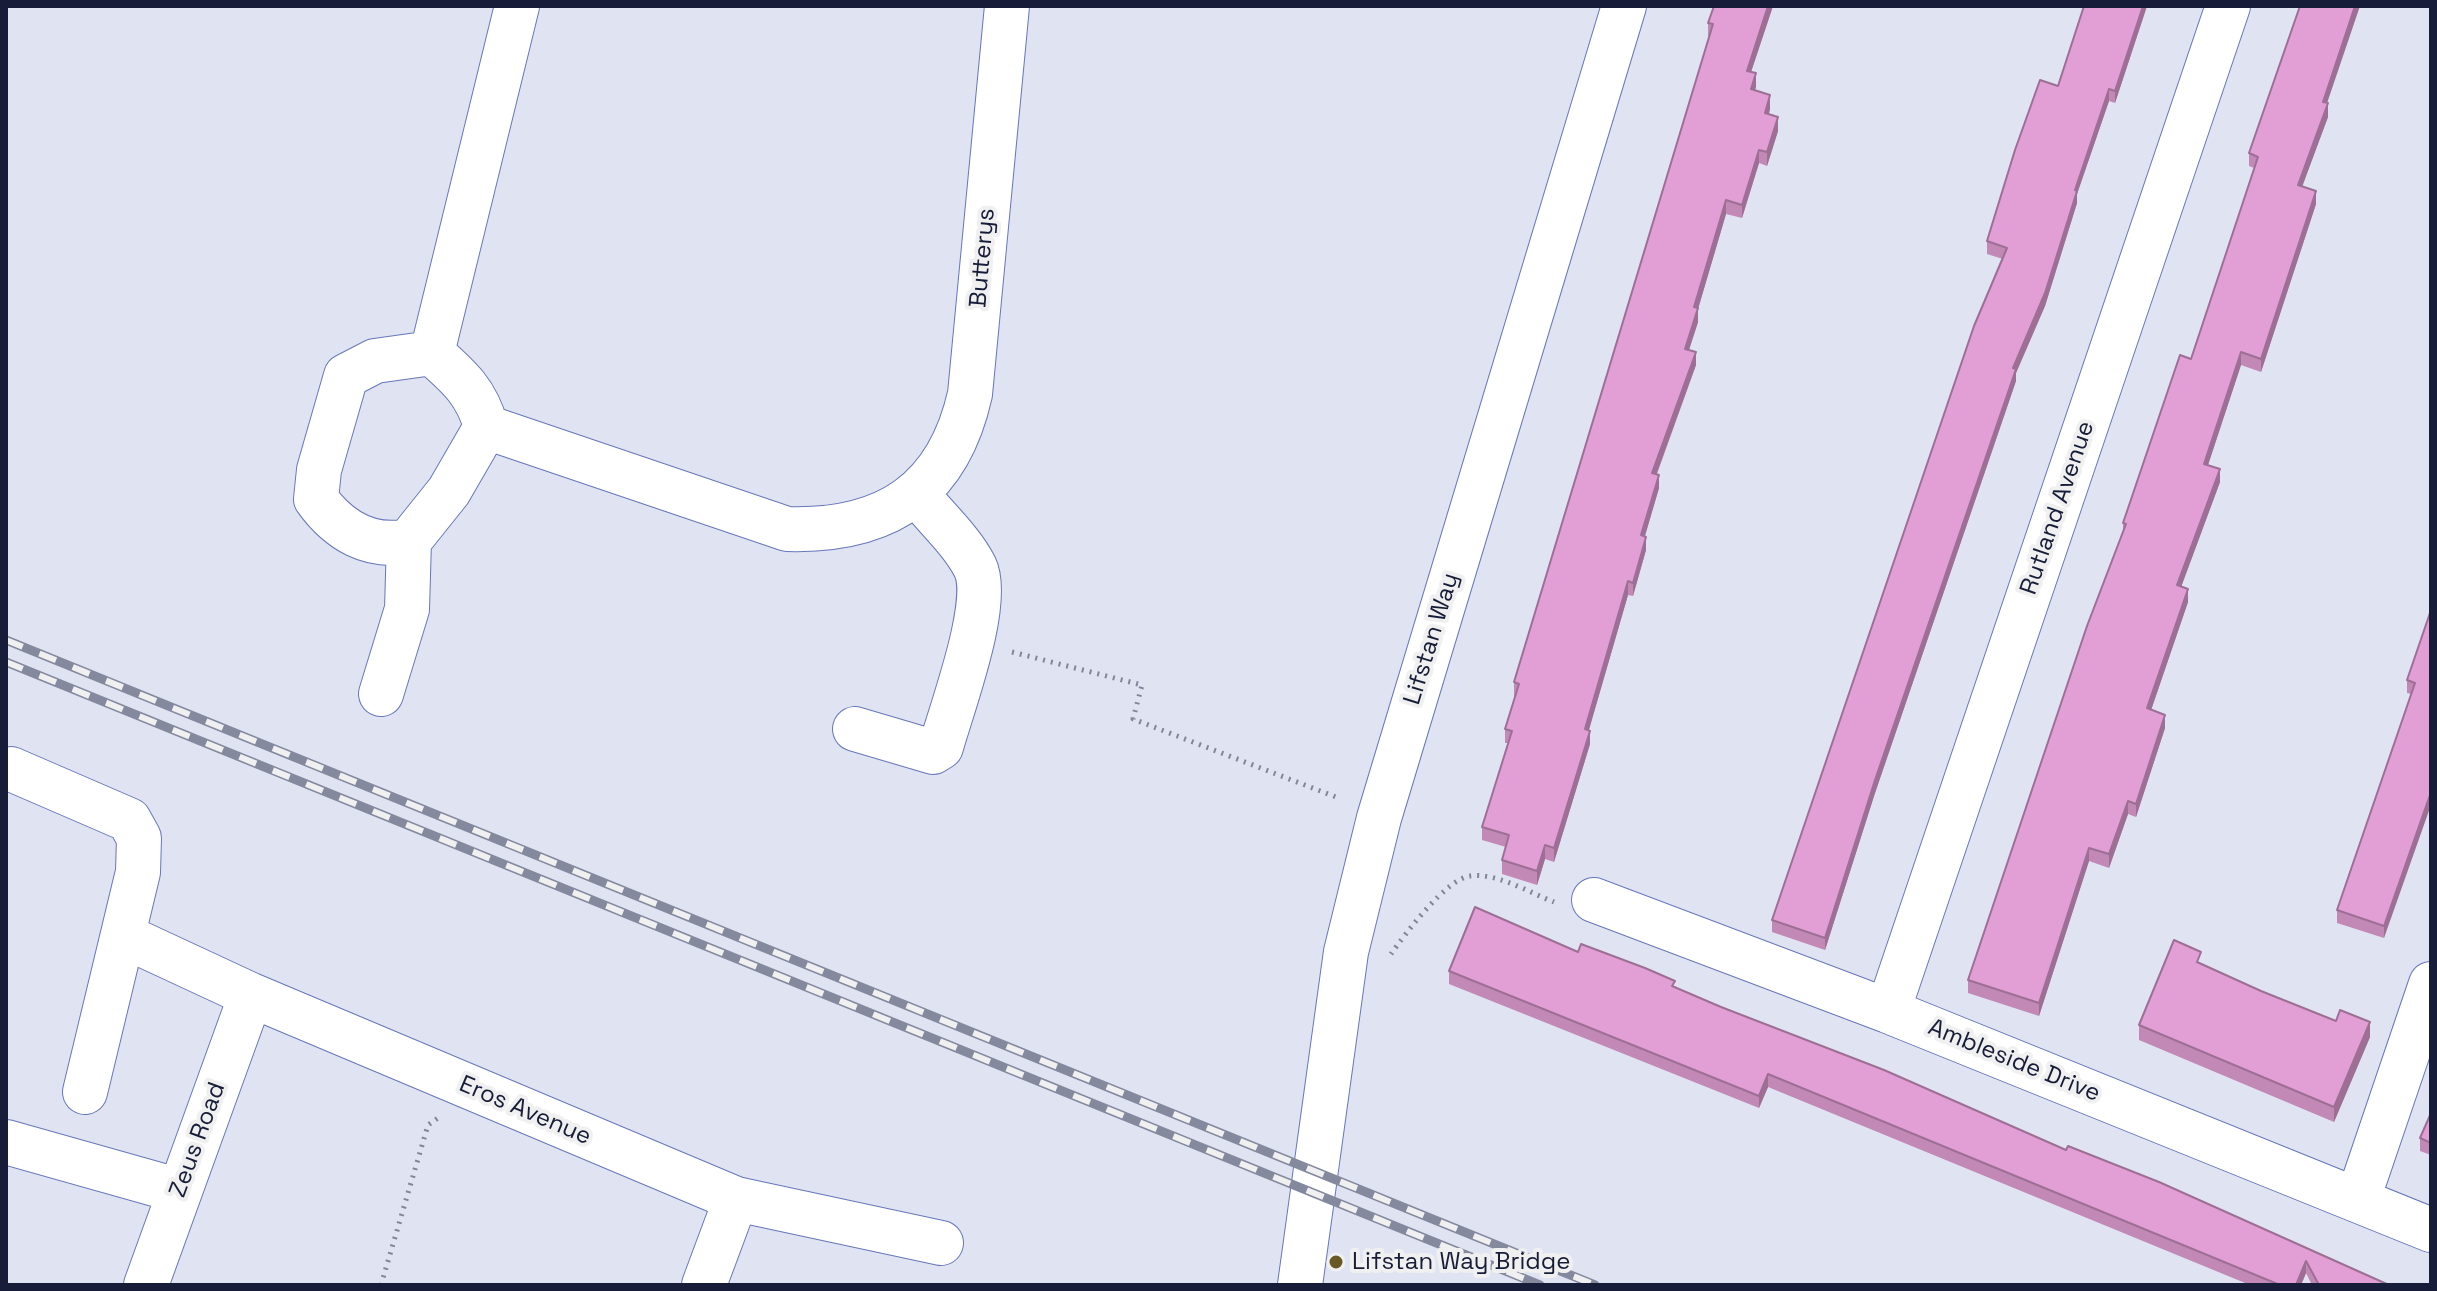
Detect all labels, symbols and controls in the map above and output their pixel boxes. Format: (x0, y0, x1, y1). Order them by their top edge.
street label: Butterys (964, 207, 1002, 309)
street label: Rutland Avenue (2015, 417, 2101, 599)
street label: Lifstan Way (1398, 570, 1466, 708)
street label: Ambleside Drive (1924, 1013, 2104, 1109)
street label: Eros Avenue (455, 1070, 595, 1152)
street label: Zeus Road (164, 1079, 232, 1201)
place label: Lifstan Way Bridge (1352, 1248, 1570, 1276)
marker: Lifstan Way Bridge (1327, 1253, 1345, 1271)

